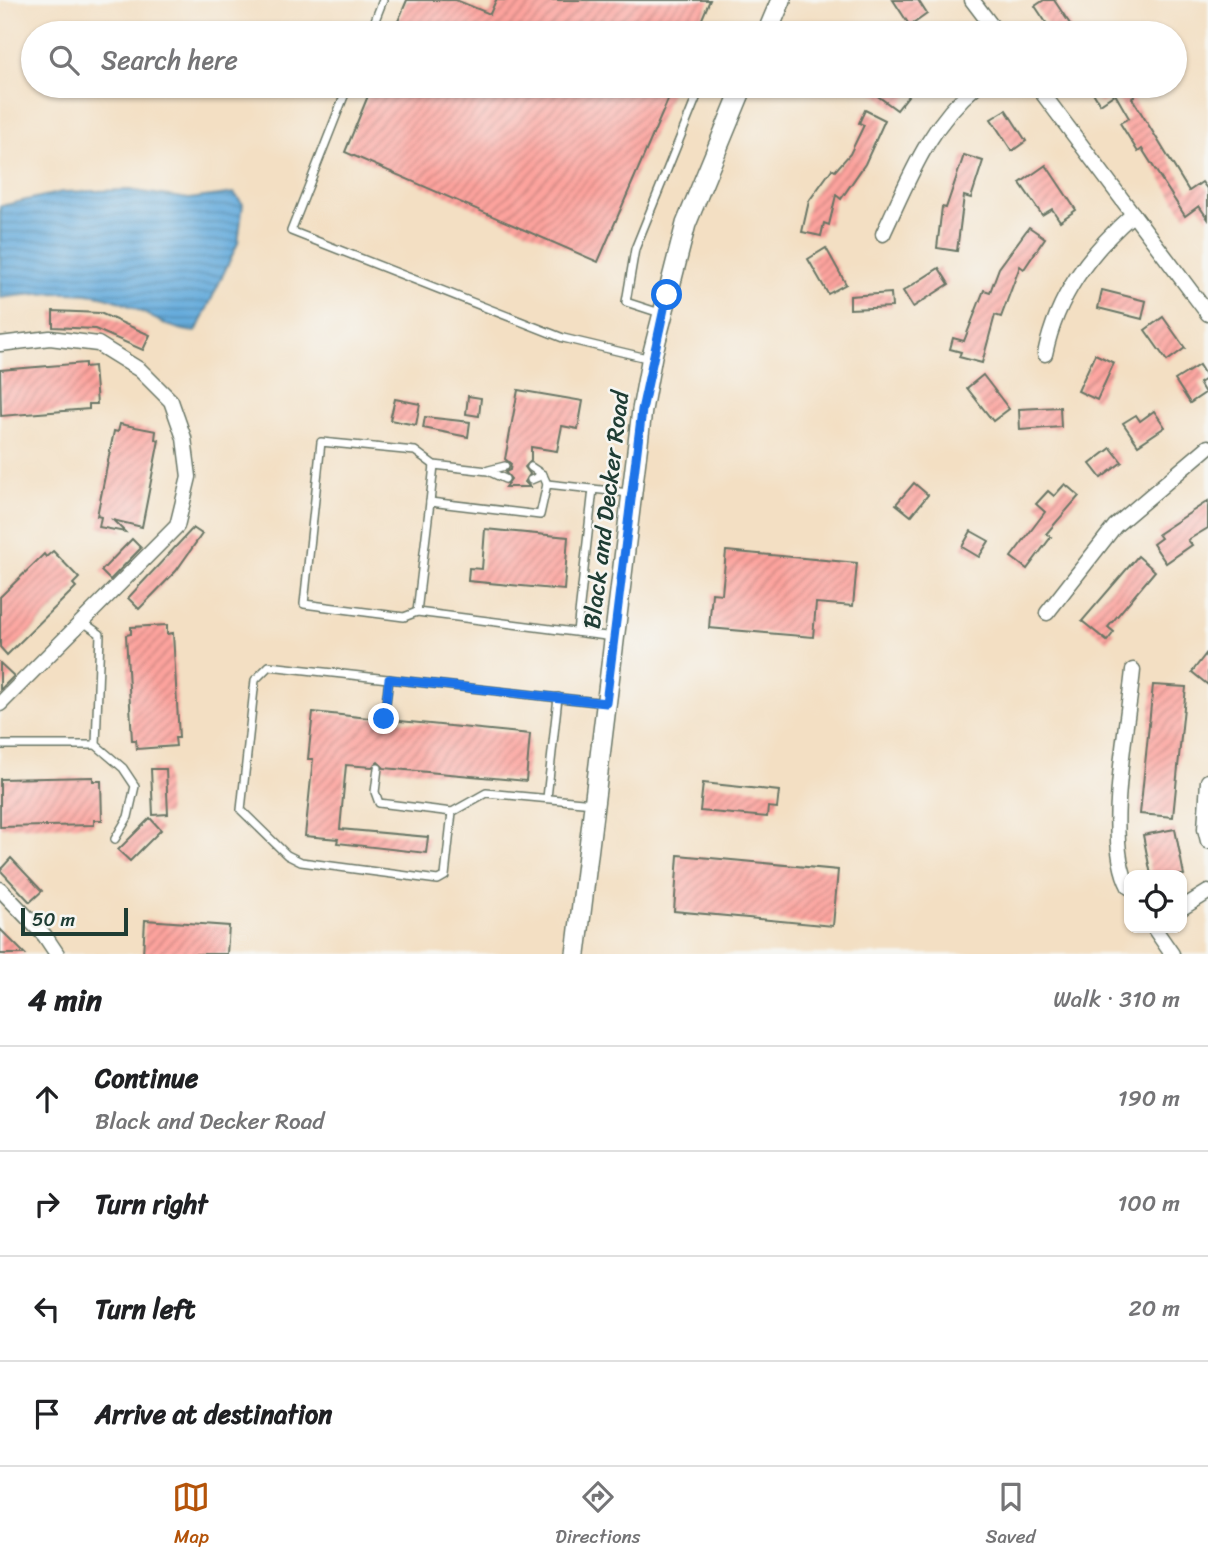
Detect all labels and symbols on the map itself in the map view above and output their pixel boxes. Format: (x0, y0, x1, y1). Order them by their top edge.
route start (651, 279, 682, 310)
street label: Black and Decker Road (571, 387, 642, 631)
route end (368, 703, 399, 734)
scale bar (21, 905, 128, 937)

